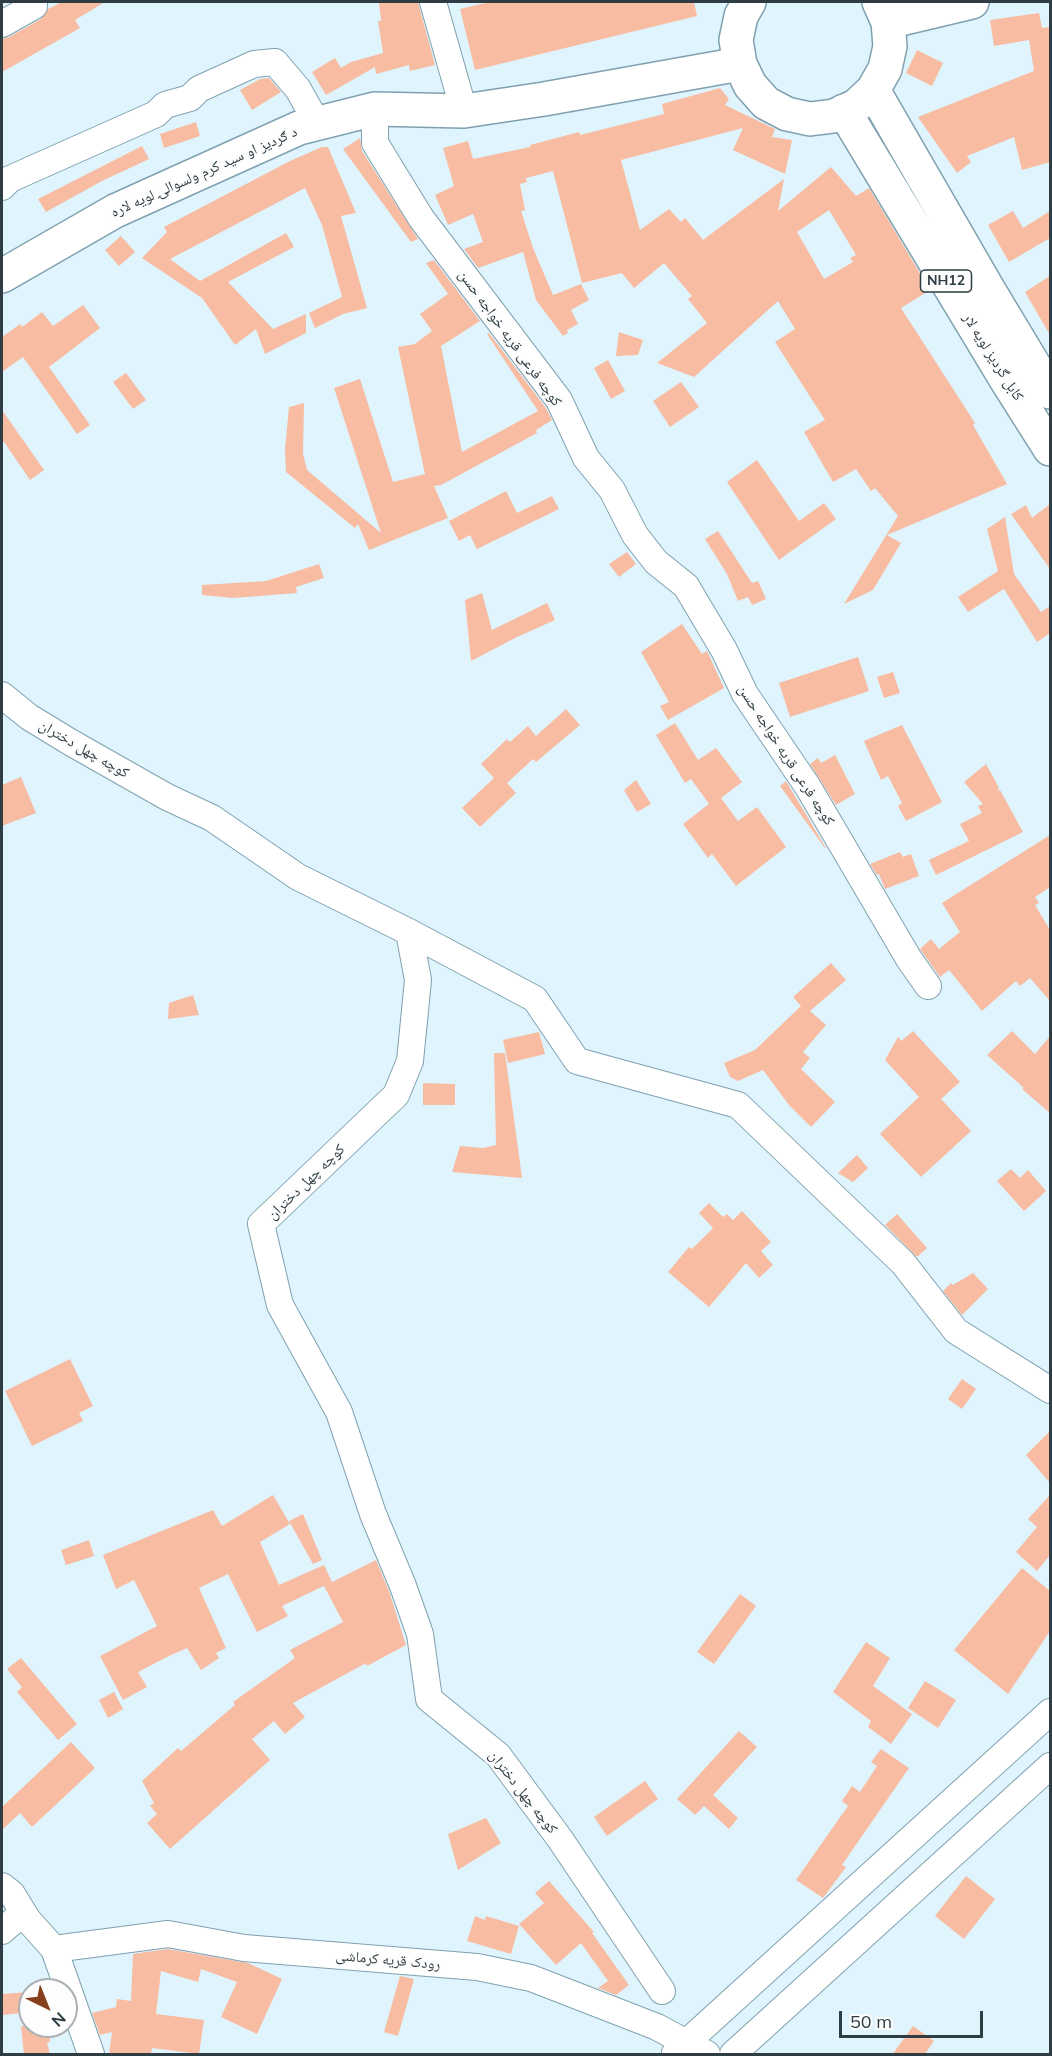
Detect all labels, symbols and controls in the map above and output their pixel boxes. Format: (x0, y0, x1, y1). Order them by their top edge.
street label: د ګردیز او سید کرم ولسوالۍ لویه لاره (108, 123, 300, 221)
street label: کوچه فرعی قریه خواجه حسن (454, 266, 566, 410)
road number: NH12 (920, 270, 972, 292)
street label: کابل گردیز لویه لار (959, 310, 1027, 404)
street label: کوچه فرعی قریه خواجه حسن (734, 681, 838, 829)
street label: کوچه چهل دختران (36, 716, 132, 782)
street label: کوچه چهل دختران (263, 1140, 349, 1224)
street label: کوچه چهل دختران (485, 1747, 561, 1837)
street label: رودک قریه کرماشی (335, 1946, 441, 1974)
north arrow (18, 1978, 78, 2038)
scale bar (842, 1999, 986, 2037)
text: N (48, 2008, 70, 2031)
text: 50 m (850, 2010, 892, 2033)

